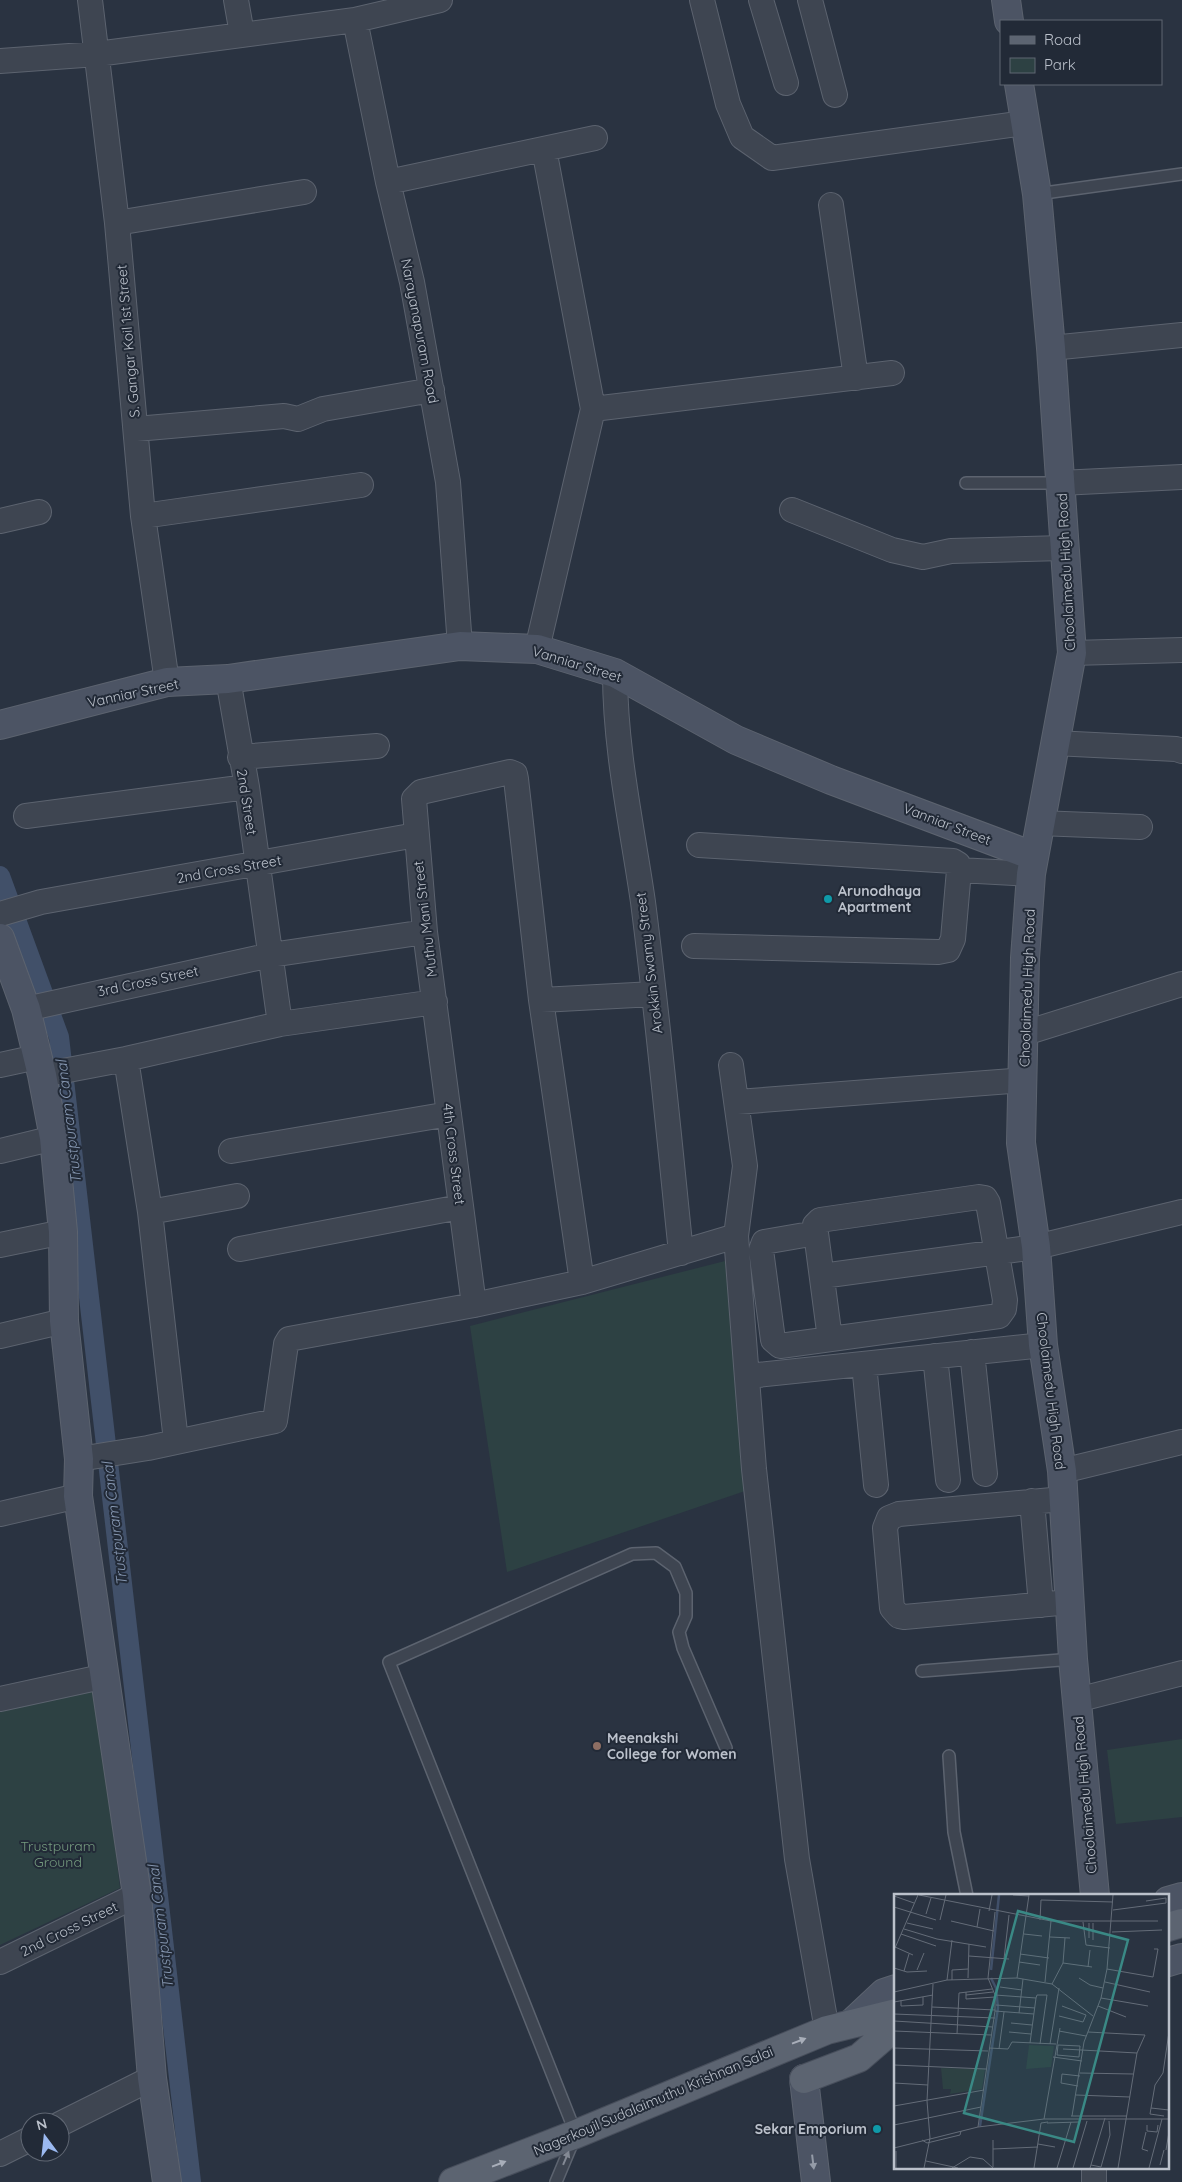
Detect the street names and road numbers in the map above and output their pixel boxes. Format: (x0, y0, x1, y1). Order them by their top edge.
street label: Narayanapuram Road (397, 257, 443, 405)
street label: S. Gangar Koil 1st Street (112, 264, 144, 418)
street label: Choolaimedu High Road (1053, 493, 1079, 651)
street label: Vanniar Street (530, 642, 624, 686)
street label: Vanniar Street (86, 675, 180, 711)
street label: 2nd Street (233, 768, 261, 836)
street label: Vanniar Street (900, 799, 994, 849)
street label: 2nd Cross Street (175, 851, 283, 887)
street label: Muthu Mani Street (409, 859, 441, 978)
street label: Arokkin Swamy Street (631, 891, 667, 1035)
street label: Choolaimedu High Road (1015, 909, 1039, 1067)
street label: 3rd Cross Street (96, 961, 200, 1000)
street label: 4th Cross Street (439, 1102, 469, 1206)
street label: Choolaimedu High Road (1032, 1311, 1070, 1471)
street label: Choolaimedu High Road (1069, 1715, 1101, 1875)
street label: 2nd Cross Street (17, 1898, 121, 1960)
street label: Nagerkoyil Sudalaimuthu Krishnan Salai (530, 2042, 776, 2160)

